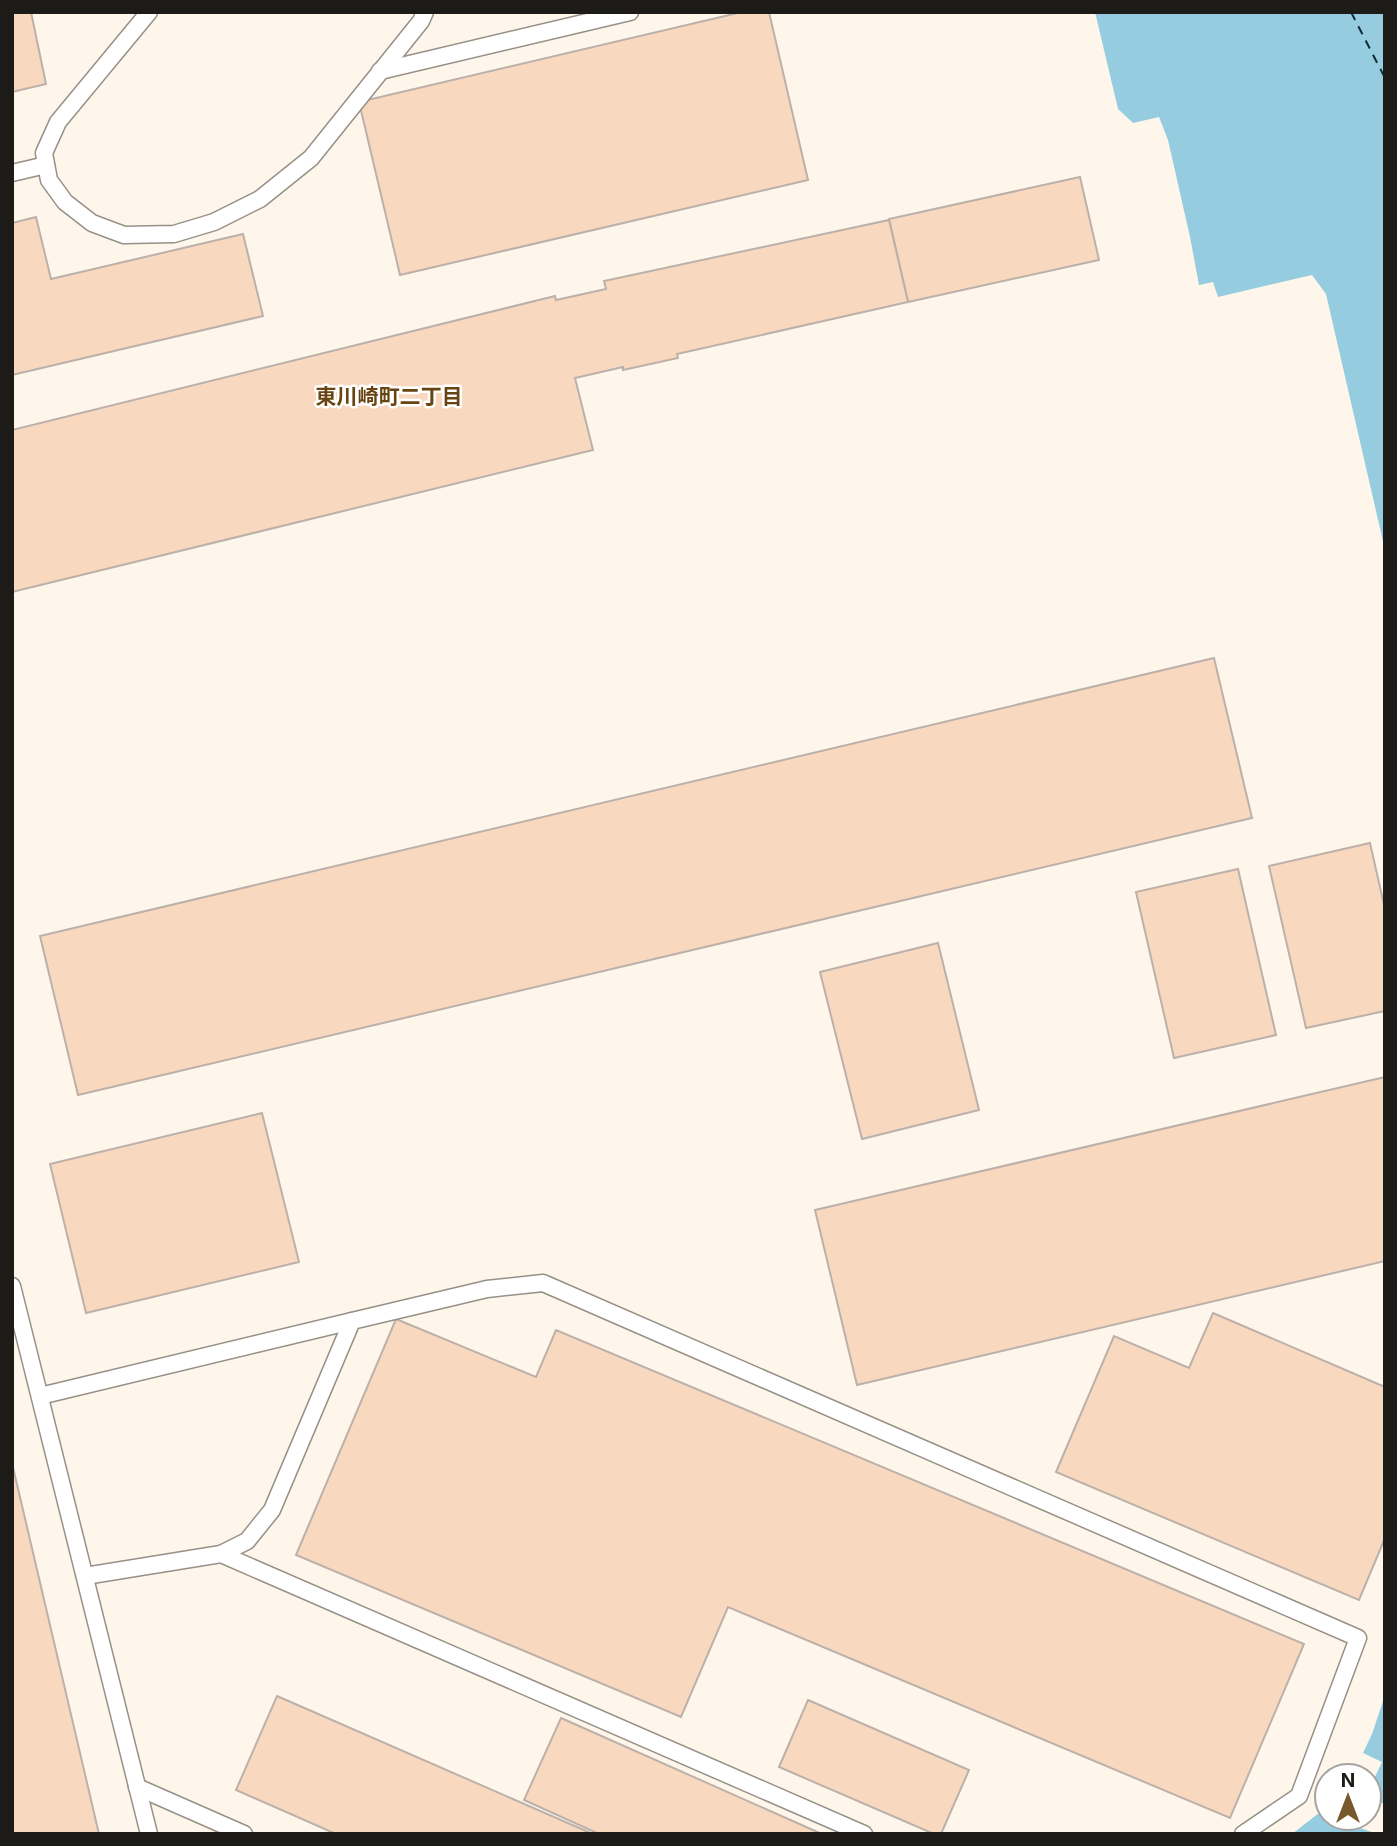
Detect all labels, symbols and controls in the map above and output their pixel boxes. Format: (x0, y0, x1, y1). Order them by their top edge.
district label: 東川崎町二丁目 (316, 384, 463, 409)
north arrow (1313, 1762, 1383, 1832)
text: N (1341, 1769, 1355, 1792)

